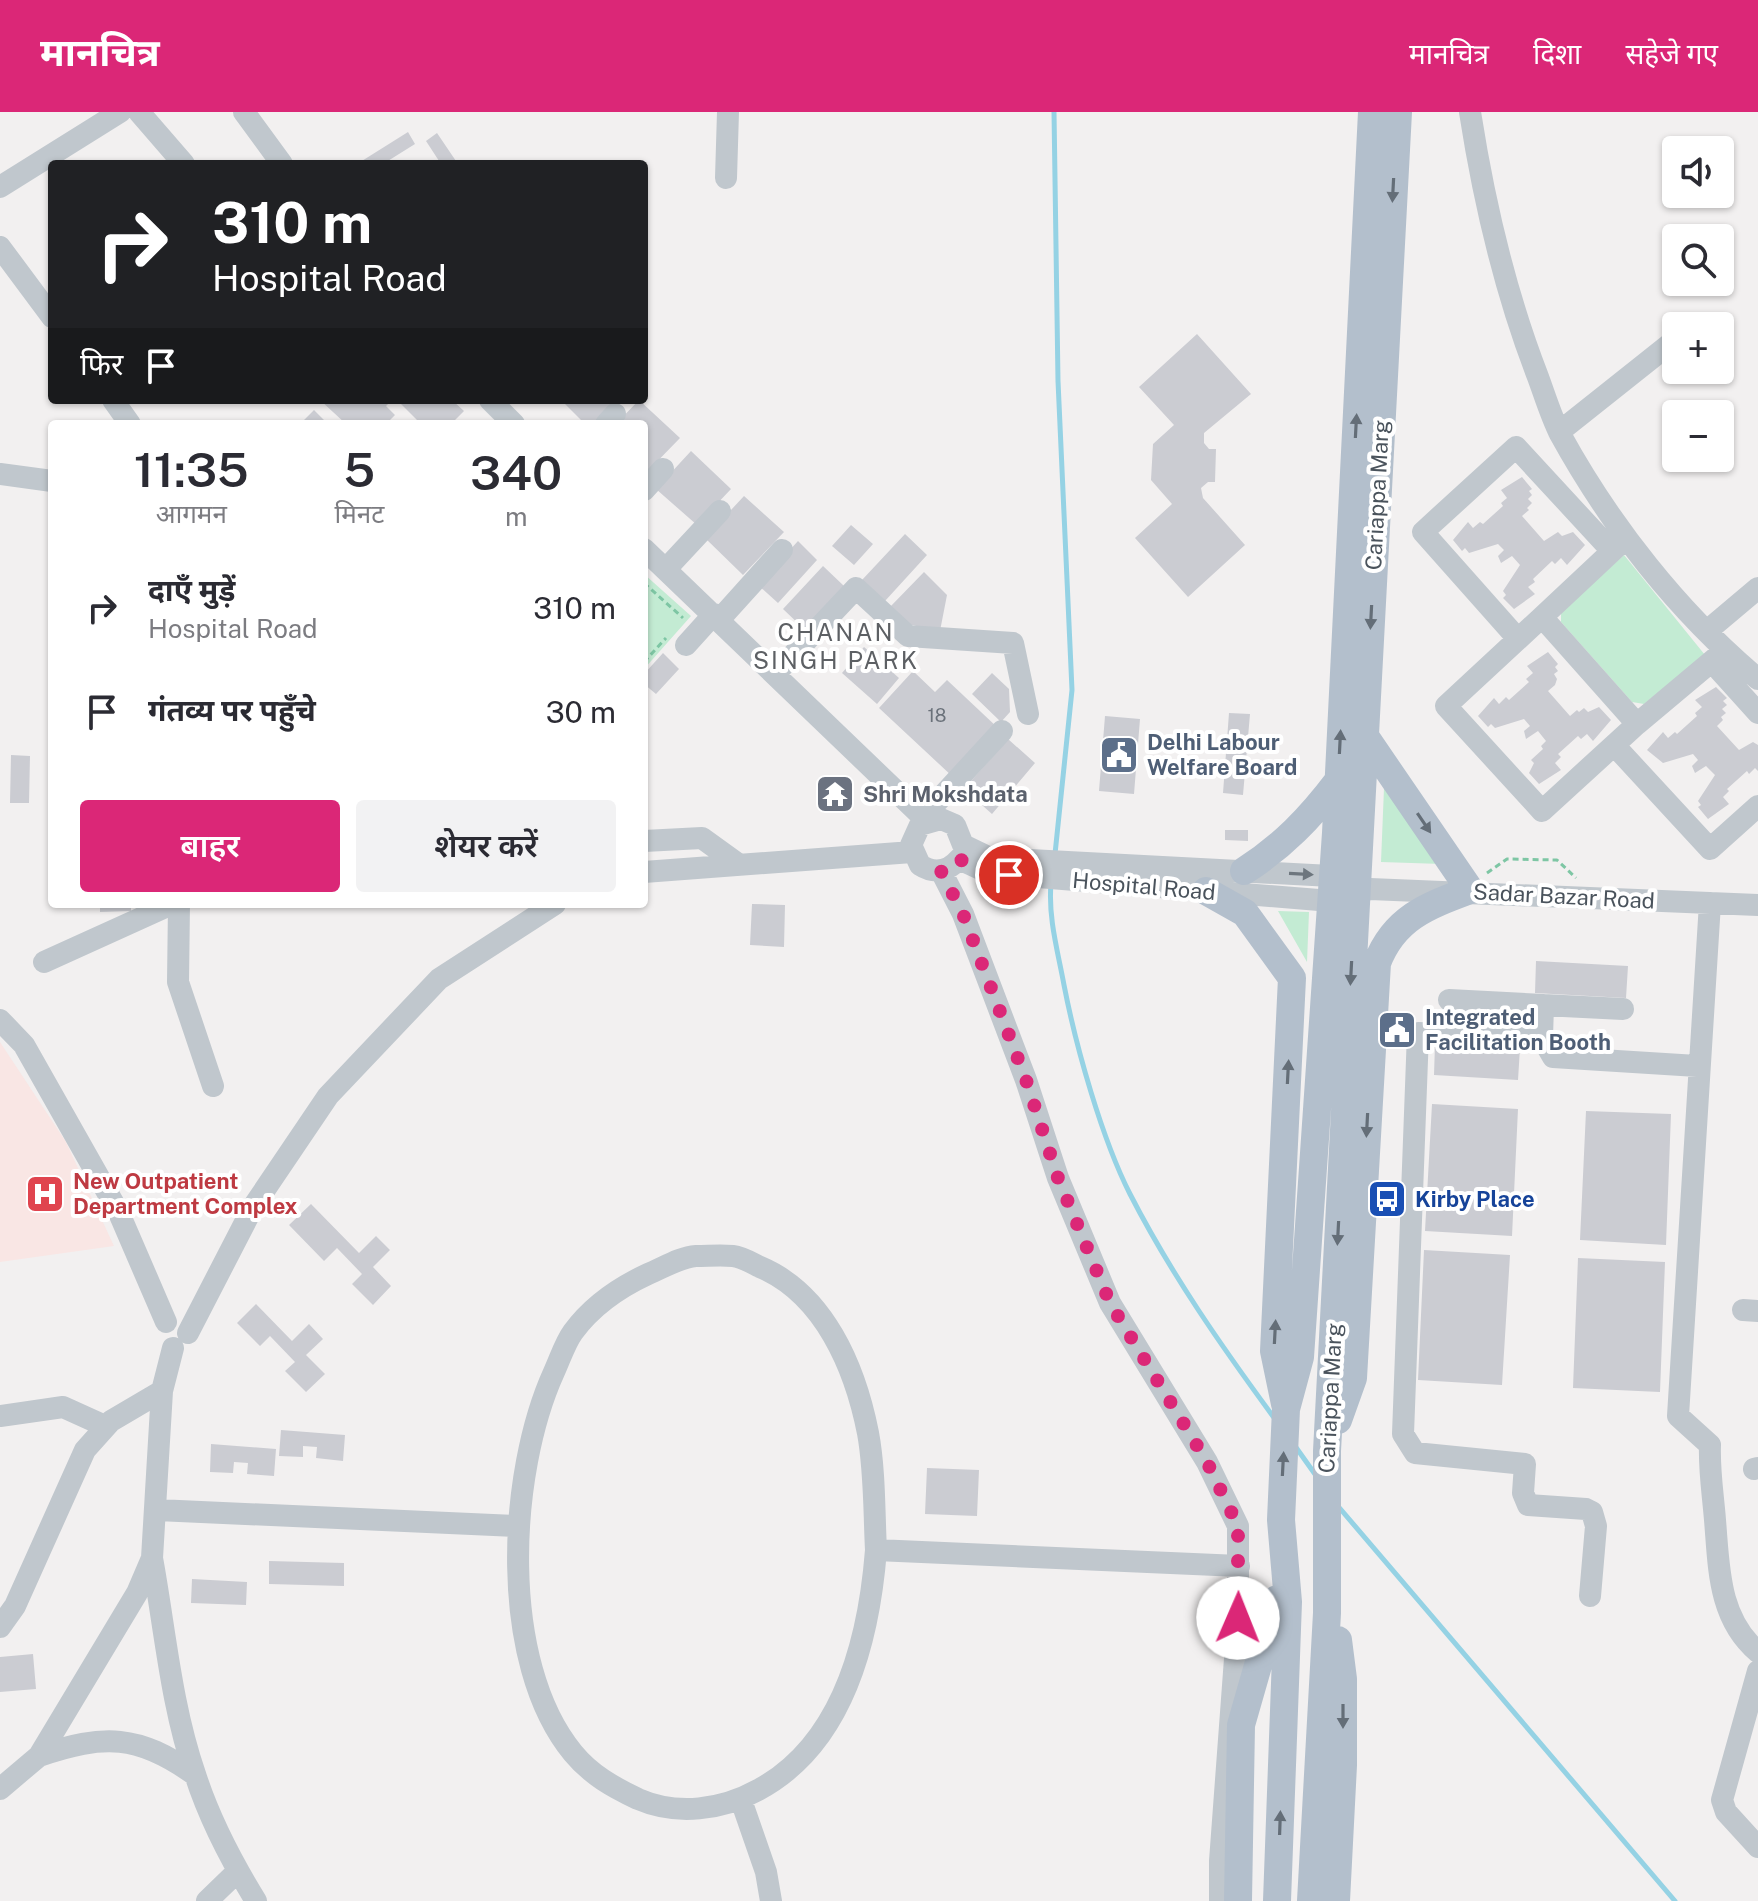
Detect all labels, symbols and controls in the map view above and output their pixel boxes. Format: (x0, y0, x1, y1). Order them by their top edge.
text: मानचित्र (40, 30, 160, 75)
text: मानचित्र (1409, 37, 1489, 70)
text: दिशा (1533, 37, 1581, 70)
text: सहेजे गए (1625, 37, 1718, 70)
map controls (1662, 136, 1734, 472)
button: sound (1662, 136, 1734, 208)
one-way arrow (1387, 178, 1400, 203)
text: 310 m (212, 190, 372, 256)
icon: right (80, 192, 184, 296)
button: search (1662, 224, 1734, 296)
text: Hospital Road (212, 257, 447, 299)
button: + (1662, 312, 1734, 384)
icon: arrive (139, 344, 183, 388)
text: फिर (80, 346, 123, 382)
button: − (1662, 400, 1734, 472)
one-way arrow (1350, 413, 1363, 438)
street label: Cariappa Marg (1360, 419, 1394, 571)
text: 11:35 (134, 441, 249, 498)
text: 5 (344, 441, 375, 498)
text: 340 (470, 444, 562, 501)
text: आगमन (156, 498, 227, 529)
text: मिनट (334, 498, 384, 529)
text: m (505, 501, 527, 532)
text: दाएँ मुड़ें (148, 572, 235, 608)
icon: right (80, 586, 124, 630)
text: 310 m (533, 590, 616, 626)
one-way arrow (1364, 605, 1377, 630)
text: Hospital Road (148, 613, 318, 644)
district label: CHANAN SINGH PARK (753, 618, 919, 674)
icon: arrive (80, 690, 124, 734)
text: गंतव्य पर पहुँचे (148, 692, 316, 728)
text: 30 m (546, 694, 616, 730)
house number: 18 (928, 705, 946, 726)
place label: Delhi Labour Welfare Board (1147, 729, 1297, 780)
one-way arrow (1334, 729, 1347, 754)
public building icon: Delhi Labour Welfare Board (1098, 734, 1140, 776)
temple icon: Shri Mokshdata (814, 773, 856, 815)
place label: Shri Mokshdata (863, 781, 1028, 807)
button: बाहर (80, 800, 340, 892)
button: शेयर करें (356, 800, 616, 892)
one-way arrow (1416, 812, 1431, 833)
pin (975, 841, 1043, 909)
icon: arrive (987, 853, 1031, 897)
street label: Hospital Road (1071, 867, 1217, 905)
one-way arrow (1289, 868, 1314, 881)
street label: Sadar Bazar Road (1473, 878, 1655, 914)
one-way arrow (1344, 961, 1357, 986)
place label: Integrated Facilitation Booth (1425, 1004, 1611, 1055)
public building icon: Integrated Facilitation Booth (1376, 1009, 1418, 1051)
one-way arrow (1281, 1059, 1294, 1084)
one-way arrow (1360, 1113, 1373, 1138)
place label: New Outpatient Department Complex (73, 1168, 297, 1219)
hospital icon: New Outpatient Department Complex (24, 1173, 66, 1215)
bus stop icon: Kirby Place (1366, 1178, 1408, 1220)
place label: Kirby Place (1415, 1186, 1535, 1212)
one-way arrow (1331, 1221, 1344, 1246)
one-way arrow (1269, 1319, 1282, 1344)
street label: Cariappa Marg (1313, 1322, 1347, 1474)
one-way arrow (1277, 1451, 1290, 1476)
position arrow (1196, 1576, 1280, 1660)
one-way arrow (1337, 1704, 1349, 1729)
one-way arrow (1274, 1810, 1287, 1835)

